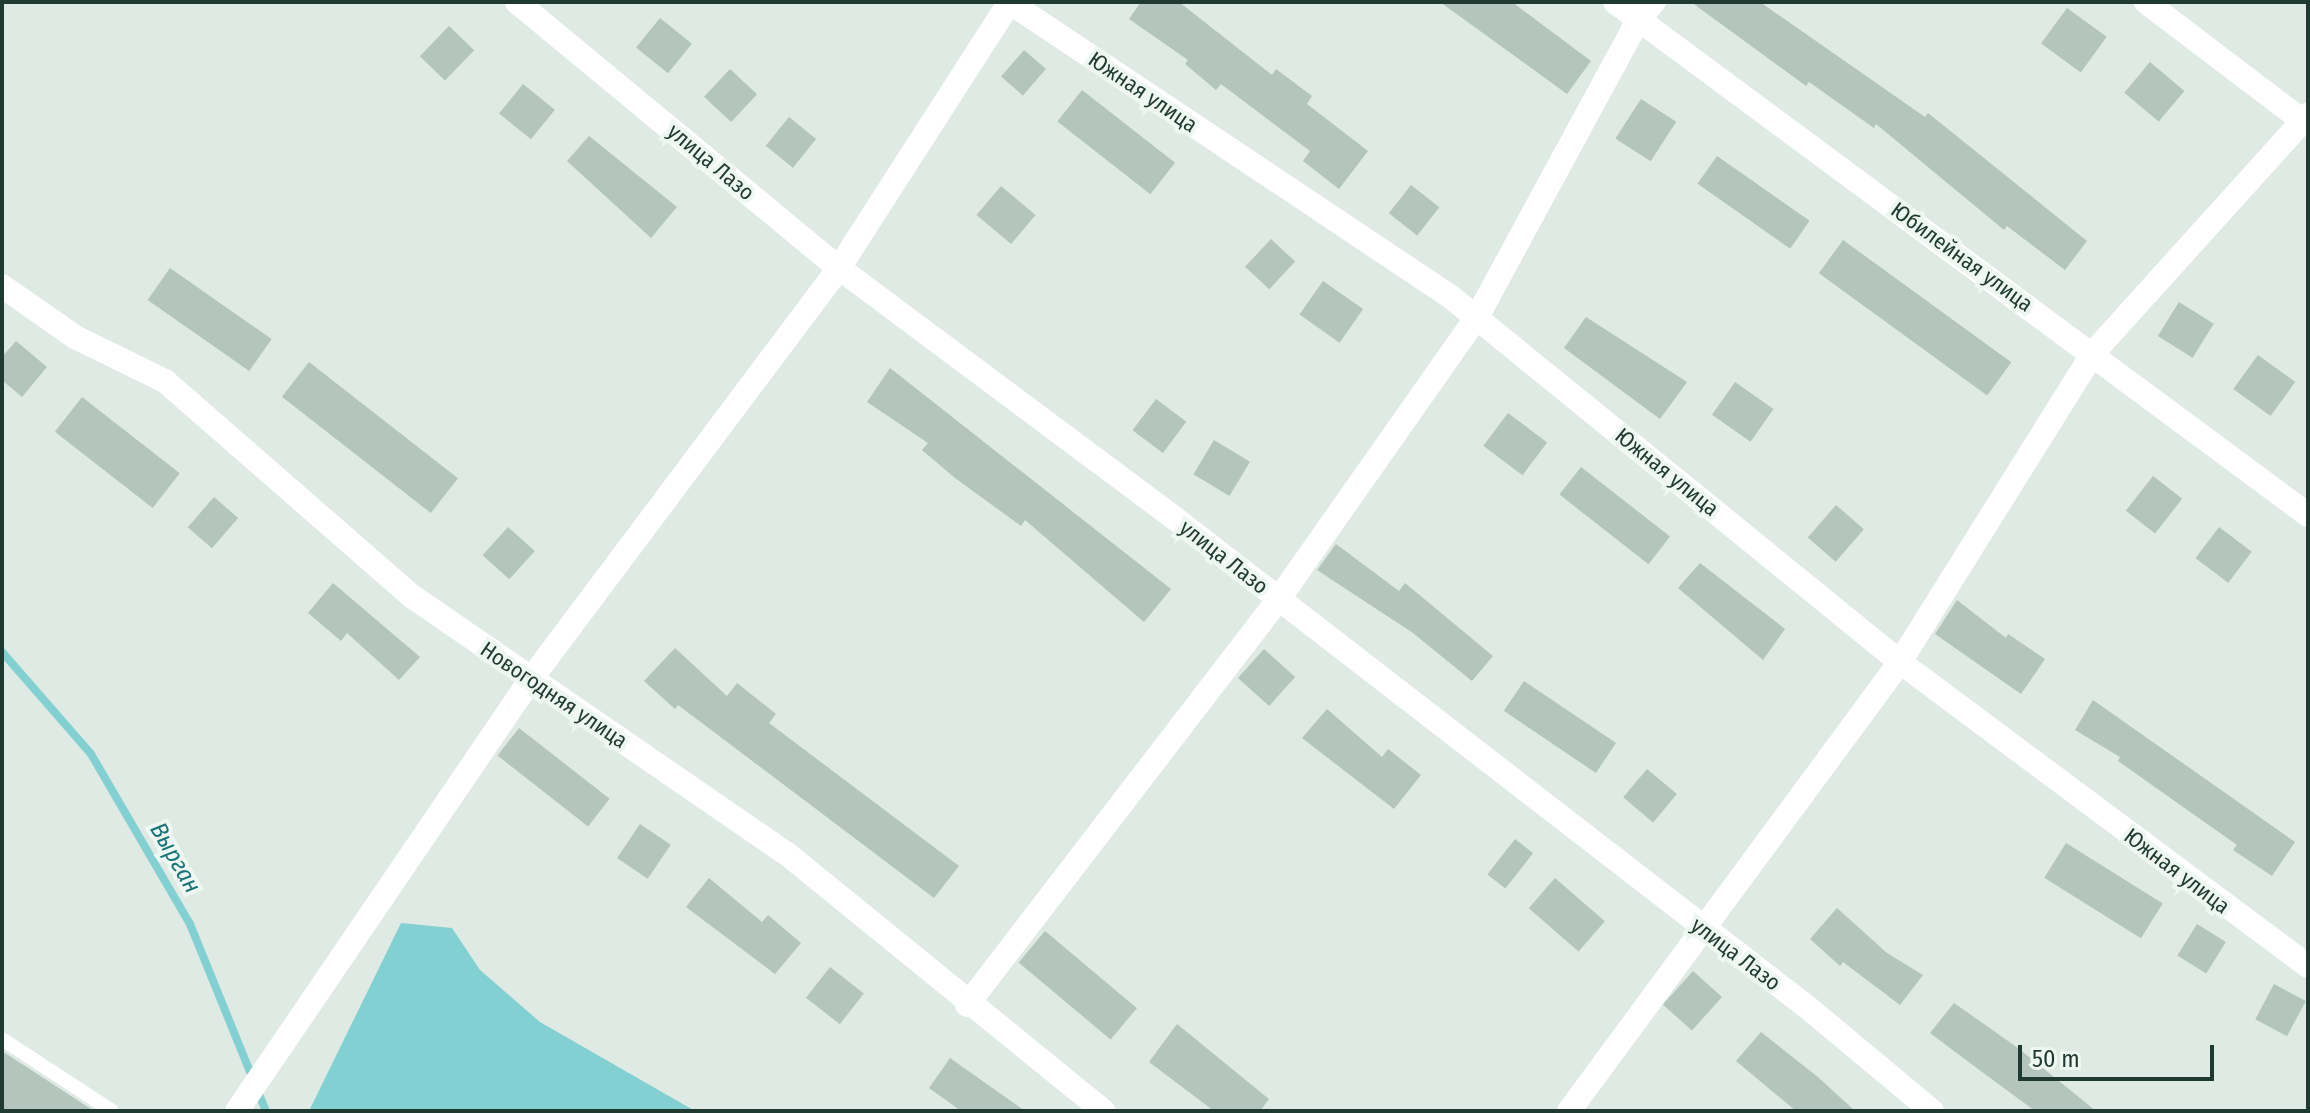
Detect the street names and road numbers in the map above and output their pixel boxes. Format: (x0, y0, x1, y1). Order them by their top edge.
street label: Южная улица (1084, 46, 1202, 138)
street label: улица Лазо (662, 118, 760, 206)
street label: Юбилейная улица (1886, 197, 2038, 317)
street label: Южная улица (1610, 422, 1724, 522)
street label: улица Лазо (1174, 514, 1274, 600)
street label: Новогодняя улица (475, 636, 633, 754)
street label: Южная улица (2119, 823, 2235, 919)
street label: улица Лазо (1686, 912, 1786, 996)

